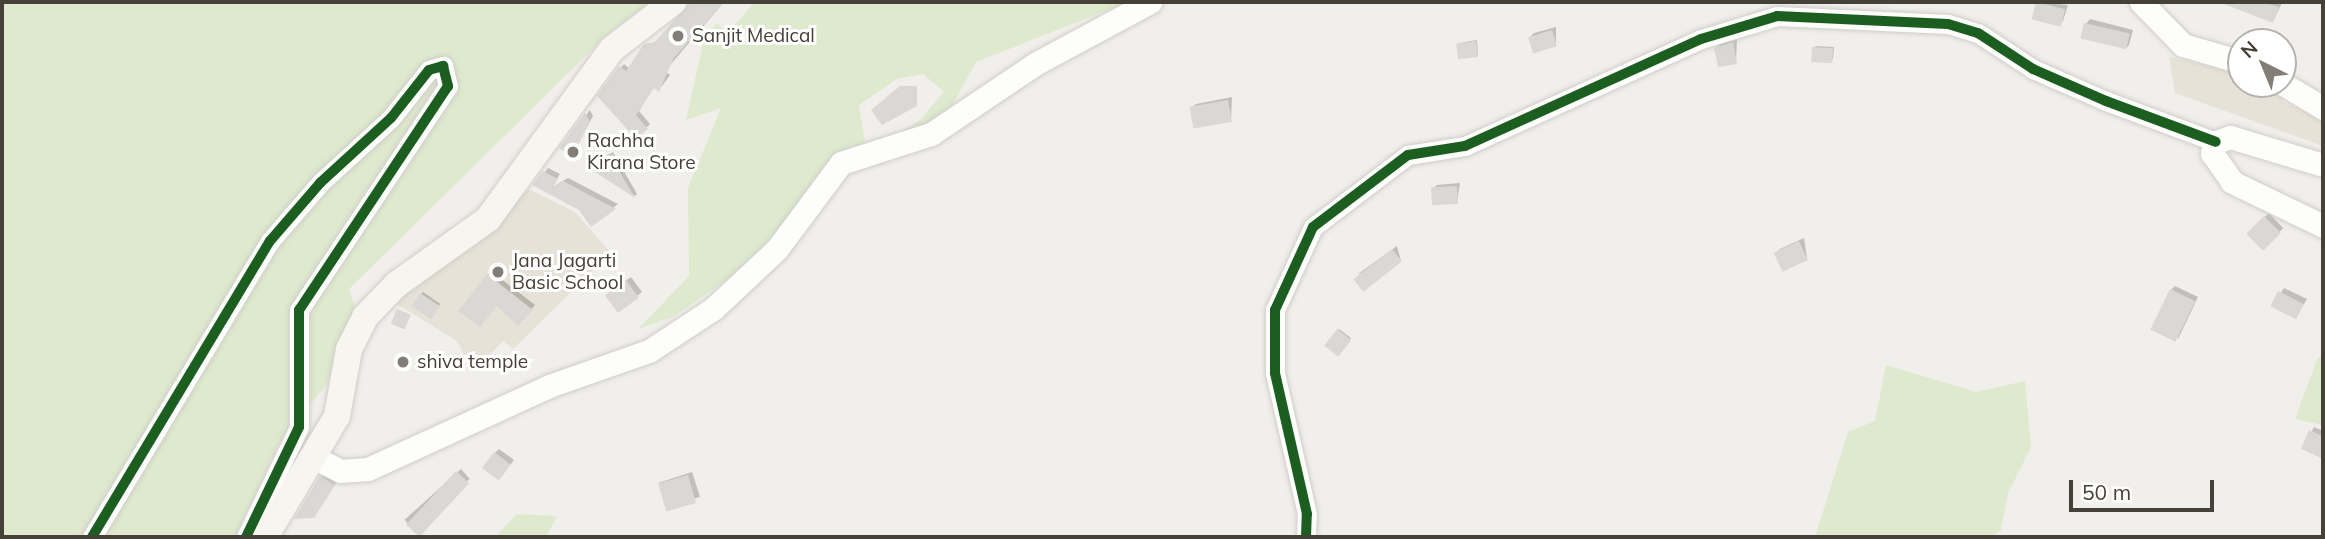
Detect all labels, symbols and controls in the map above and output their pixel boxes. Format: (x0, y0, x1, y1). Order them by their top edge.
place label: Sanjit Medical (692, 25, 815, 47)
marker: Sanjit Medical (670, 28, 686, 44)
north arrow (2227, 28, 2297, 98)
text: N (2236, 35, 2262, 63)
place label: Rachha Kirana Store (587, 130, 696, 174)
marker: Rachha Kirana Store (565, 144, 581, 160)
place label: Jana Jagarti Basic School (512, 250, 623, 294)
marker: Jana Jagarti Basic School (490, 264, 506, 280)
place label: shiva temple (417, 351, 528, 373)
marker: shiva temple (395, 354, 411, 370)
scale bar (2073, 466, 2218, 510)
text: 50 m (2082, 479, 2131, 505)

